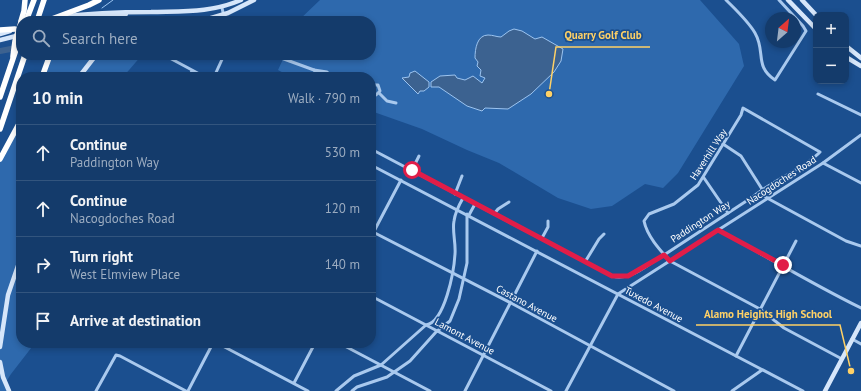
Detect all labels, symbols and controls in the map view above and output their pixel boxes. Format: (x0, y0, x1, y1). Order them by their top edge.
north arrow (765, 12, 801, 48)
map controls (813, 12, 849, 84)
button: + (813, 12, 849, 48)
search box (16, 16, 376, 60)
callout: Quarry Golf Club (556, 24, 650, 47)
icon: search (30, 27, 52, 49)
text: Quarry Golf Club (564, 28, 642, 42)
text: Search here (62, 29, 138, 48)
button: − (813, 48, 849, 84)
text: 10 min (32, 87, 83, 109)
text: Walk · 790 m (288, 90, 360, 107)
street label: Haverhill Way (687, 126, 730, 182)
text: Continue (70, 135, 127, 154)
icon: ahead (32, 142, 54, 164)
text: 530 m (325, 144, 360, 161)
street label: Nacogdoches Road (744, 153, 819, 208)
text: Paddington Way (70, 154, 159, 171)
route start (403, 161, 421, 179)
text: Continue (70, 191, 127, 210)
street label: Paddington Way (668, 197, 733, 246)
icon: ahead (32, 198, 54, 220)
text: 120 m (325, 200, 360, 217)
text: Nacogdoches Road (70, 210, 175, 227)
text: Turn right (70, 247, 133, 266)
icon: right (32, 254, 54, 276)
text: 140 m (325, 256, 360, 273)
route end (774, 256, 792, 274)
text: West Elmview Place (70, 266, 180, 283)
street label: Castano Avenue (494, 282, 560, 325)
street label: Tuxedo Avenue (622, 284, 685, 325)
callout: Alamo Heights High School (696, 302, 840, 325)
text: Alamo Heights High School (704, 307, 833, 321)
icon: arrive (32, 310, 54, 332)
text: Arrive at destination (70, 311, 201, 330)
street label: Lamont Avenue (433, 315, 497, 358)

